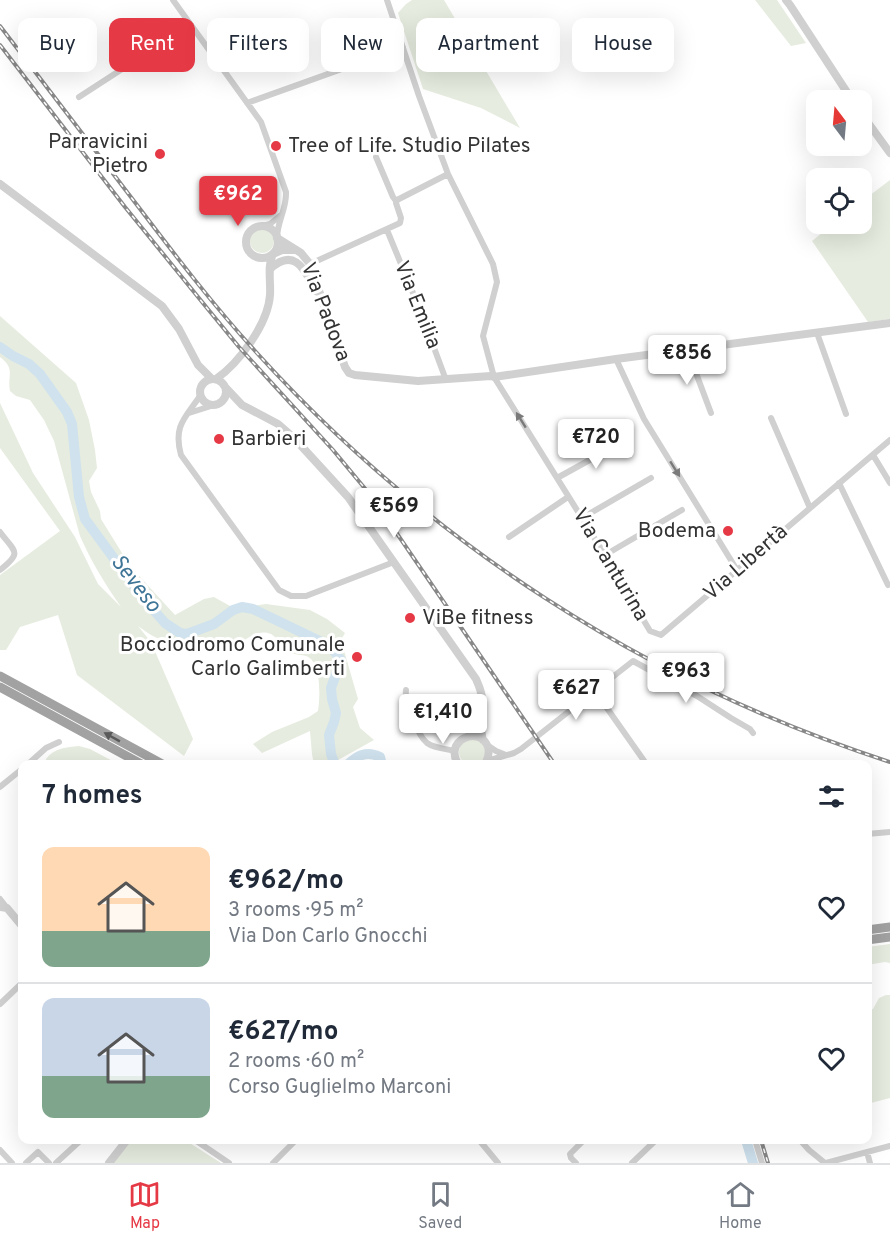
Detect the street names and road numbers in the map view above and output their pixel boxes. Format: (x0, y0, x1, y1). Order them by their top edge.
street label: Via Emilia (387, 257, 447, 353)
street label: Via Padova (294, 259, 356, 365)
street label: Via Canturina (566, 504, 654, 626)
street label: Via Libertà (698, 519, 794, 607)

